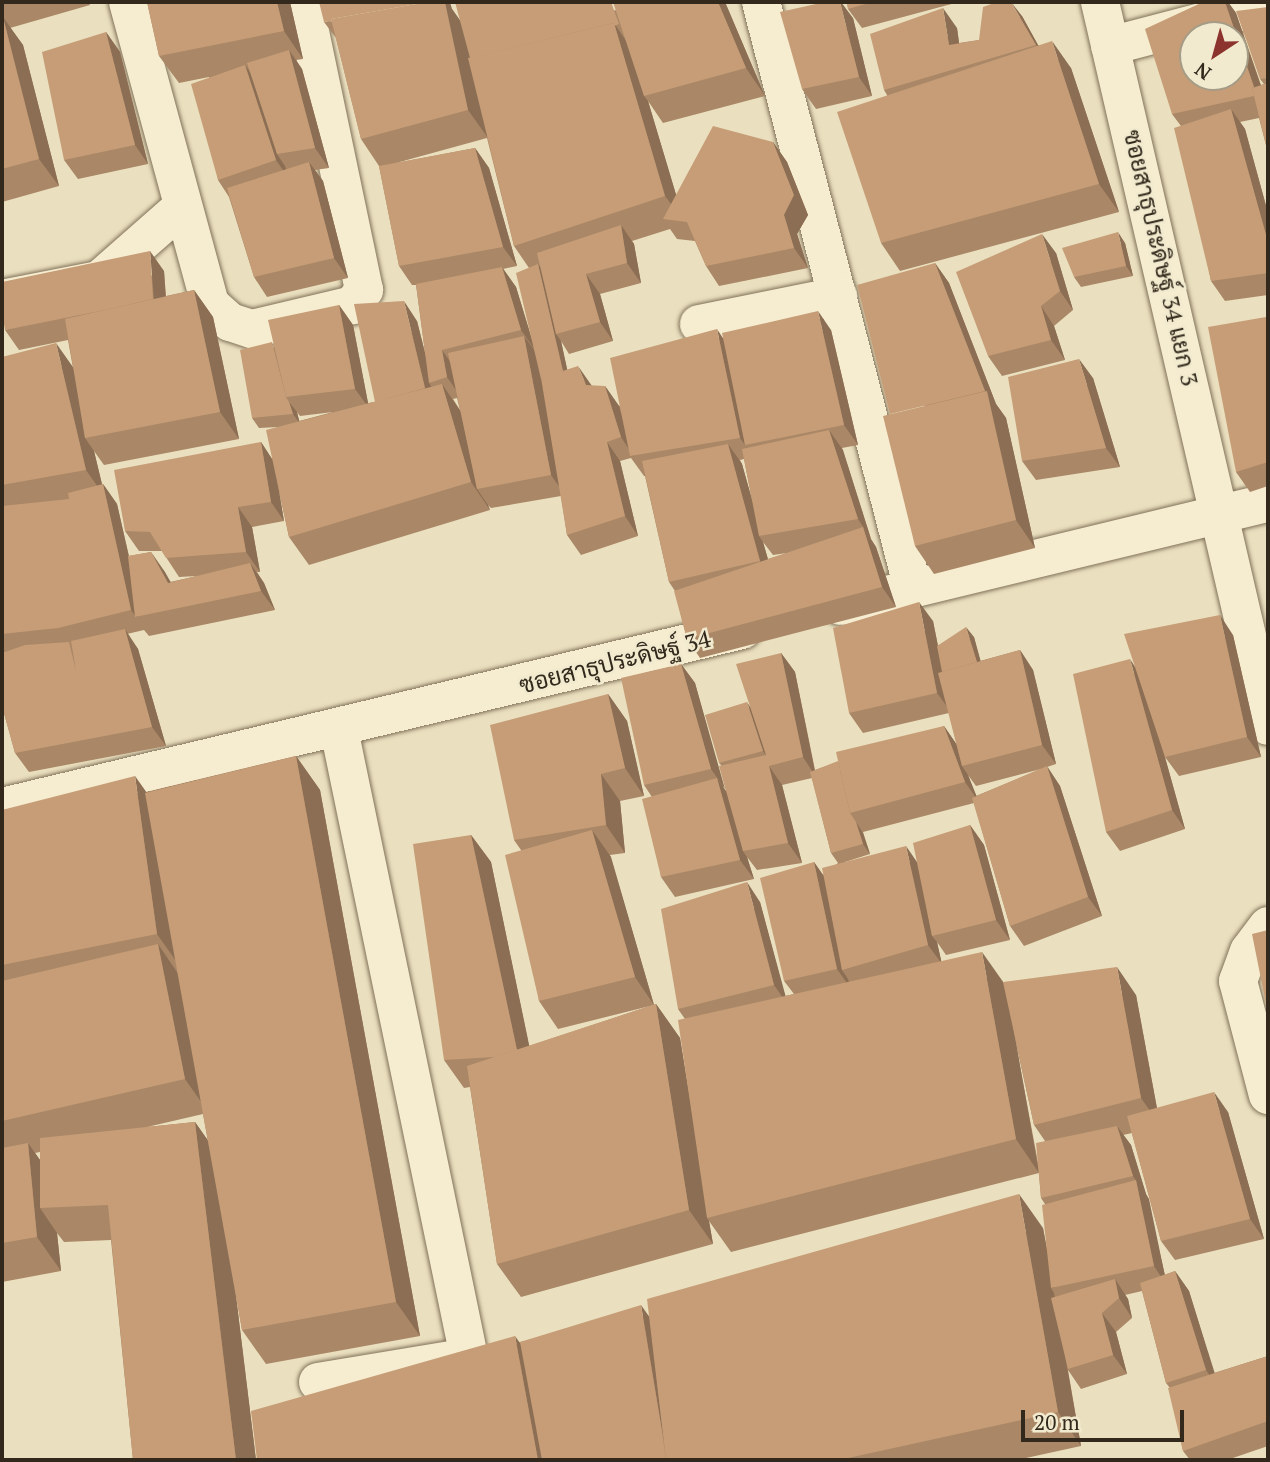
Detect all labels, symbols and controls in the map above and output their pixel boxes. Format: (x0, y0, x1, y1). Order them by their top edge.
north arrow (1179, 21, 1249, 91)
text: N (1189, 57, 1216, 86)
street label: ซอยสาธุประดิษฐ์ 34 แยก 3 (1117, 127, 1205, 389)
street label: ซอยสาธุประดิษฐ์ 34 (516, 624, 714, 700)
scale bar (1025, 1396, 1188, 1440)
text: 20 m (1034, 1408, 1080, 1436)

